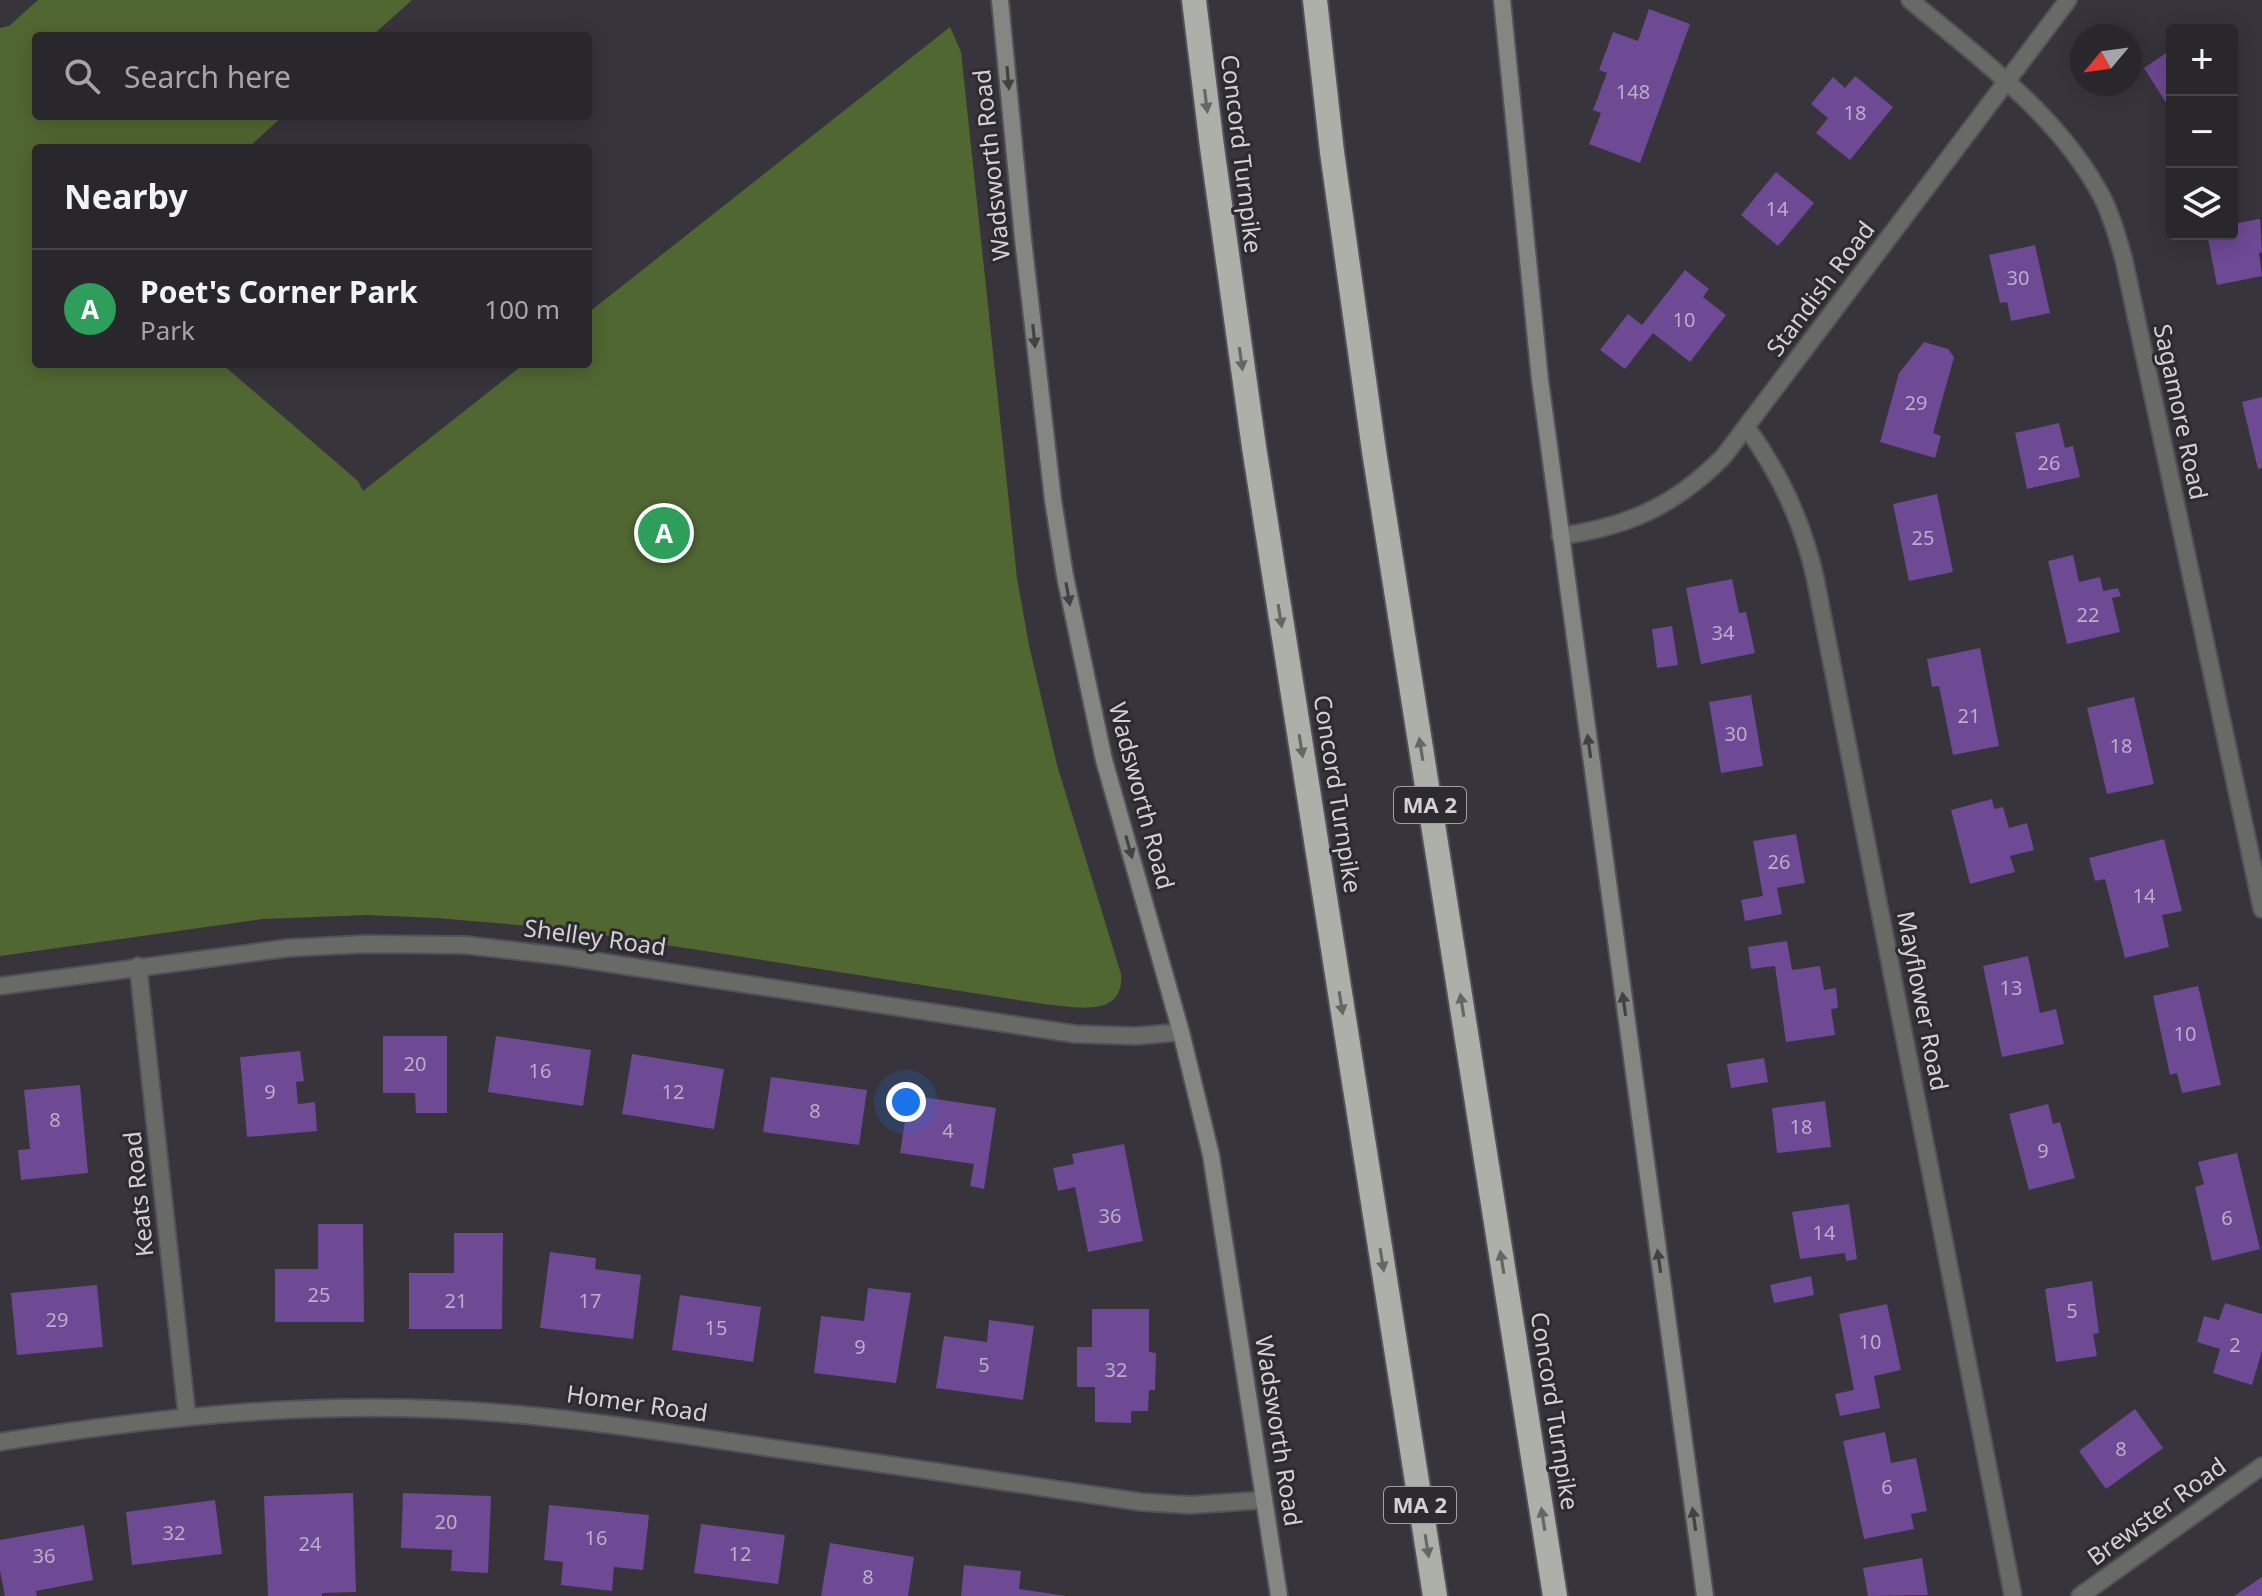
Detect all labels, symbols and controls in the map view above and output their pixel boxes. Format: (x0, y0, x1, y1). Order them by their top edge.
north arrow (2070, 24, 2142, 96)
map controls (2166, 24, 2238, 240)
button: + (2166, 24, 2238, 96)
search box (32, 32, 592, 120)
street label: Concord Turnpike (1214, 53, 1271, 255)
icon: search (60, 54, 104, 98)
text: Search here (124, 56, 291, 97)
one-way arrow (1001, 66, 1014, 91)
street label: Wadsworth Road (964, 68, 1017, 262)
house number: 148 (1616, 78, 1650, 105)
one-way arrow (1200, 89, 1213, 114)
button: − (2166, 96, 2238, 168)
house number: 18 (1844, 99, 1866, 126)
button: layers (2166, 168, 2238, 240)
text: Nearby (64, 173, 188, 219)
house number: 14 (1766, 195, 1789, 222)
street label: Standish Road (1758, 214, 1882, 362)
house number: 30 (2007, 264, 2029, 291)
text: Poet's Corner Park (140, 271, 418, 312)
text: A (81, 291, 99, 327)
text: 100 m (484, 291, 560, 327)
house number: 10 (1673, 306, 1695, 333)
text: Park (140, 312, 195, 348)
street label: Sagamore Road (2147, 321, 2216, 503)
one-way arrow (1028, 324, 1041, 349)
one-way arrow (1235, 347, 1248, 372)
house number: 29 (1905, 389, 1927, 416)
house number: 26 (2038, 449, 2060, 476)
pin: A (638, 503, 690, 563)
house number: 25 (1912, 524, 1934, 551)
one-way arrow (1063, 582, 1075, 607)
house number: 22 (2077, 601, 2099, 628)
one-way arrow (1274, 604, 1287, 629)
house number: 34 (1712, 619, 1735, 646)
street label: Concord Turnpike (1307, 692, 1370, 895)
street label: Wadsworth Road (1102, 698, 1183, 893)
house number: 21 (1958, 702, 1980, 729)
house number: 30 (1725, 720, 1747, 747)
house number: 18 (2110, 732, 2132, 759)
one-way arrow (1582, 733, 1595, 758)
one-way arrow (1295, 734, 1308, 759)
one-way arrow (1414, 736, 1427, 761)
road number: MA 2 (1394, 787, 1466, 823)
one-way arrow (1123, 835, 1136, 859)
house number: 26 (1768, 848, 1790, 875)
house number: 14 (2133, 882, 2156, 909)
street label: Mayflower Road (1890, 908, 1957, 1093)
street label: Shelley Road (522, 910, 668, 963)
house number: 13 (2000, 974, 2022, 1001)
one-way arrow (1336, 991, 1348, 1016)
one-way arrow (1617, 991, 1630, 1016)
one-way arrow (1455, 993, 1467, 1018)
house number: 10 (2174, 1020, 2196, 1047)
house number: 20 (404, 1050, 426, 1077)
house number: 16 (529, 1057, 551, 1084)
house number: 9 (264, 1078, 276, 1105)
house number: 12 (662, 1078, 684, 1105)
your location (886, 1082, 926, 1122)
house number: 8 (809, 1097, 821, 1124)
house number: 8 (49, 1106, 61, 1133)
house number: 18 (1790, 1113, 1812, 1140)
house number: 4 (942, 1117, 954, 1144)
street label: Keats Road (115, 1130, 160, 1259)
house number: 9 (2037, 1137, 2049, 1164)
house number: 36 (1099, 1202, 1121, 1229)
house number: 6 (2221, 1204, 2233, 1231)
house number: 14 (1813, 1219, 1836, 1246)
one-way arrow (1376, 1248, 1389, 1273)
one-way arrow (1652, 1248, 1665, 1273)
one-way arrow (1495, 1249, 1508, 1274)
house number: 25 (308, 1281, 330, 1308)
house number: 21 (445, 1287, 467, 1314)
house number: 17 (579, 1287, 601, 1314)
house number: 5 (2066, 1297, 2078, 1324)
house number: 29 (46, 1306, 68, 1333)
street label: Concord Turnpike (1524, 1309, 1587, 1512)
house number: 15 (705, 1314, 727, 1341)
house number: 10 (1859, 1328, 1881, 1355)
house number: 2 (2229, 1331, 2241, 1358)
house number: 9 (854, 1333, 866, 1360)
street label: Wadsworth Road (1248, 1333, 1311, 1528)
house number: 5 (978, 1351, 990, 1378)
house number: 32 (1105, 1356, 1127, 1383)
street label: Homer Road (565, 1376, 710, 1429)
house number: 8 (2115, 1435, 2127, 1462)
street label: Brewster Road (2080, 1449, 2232, 1572)
house number: 6 (1881, 1473, 1893, 1500)
road number: MA 2 (1384, 1487, 1456, 1523)
one-way arrow (1536, 1506, 1549, 1531)
one-way arrow (1687, 1506, 1700, 1531)
house number: 20 (435, 1508, 457, 1535)
house number: 32 (163, 1519, 185, 1546)
house number: 16 (585, 1524, 607, 1551)
house number: 24 (299, 1530, 322, 1557)
one-way arrow (1421, 1534, 1434, 1559)
house number: 12 (729, 1540, 751, 1567)
house number: 36 (33, 1542, 55, 1569)
house number: 8 (862, 1563, 874, 1590)

